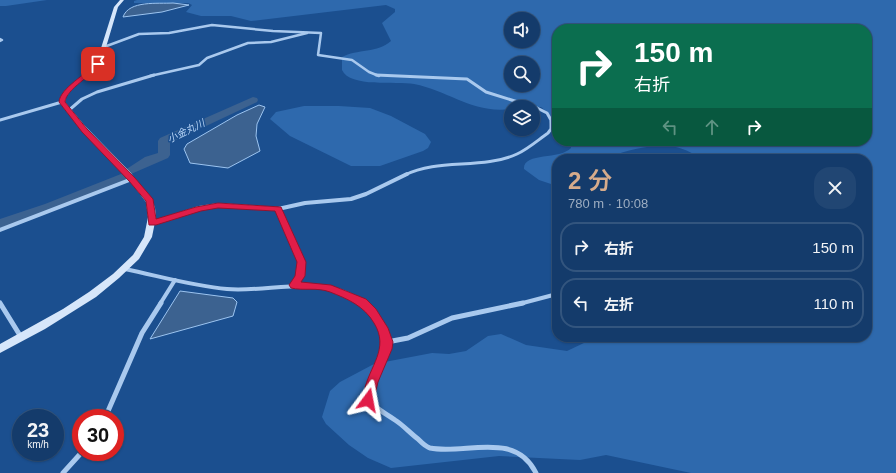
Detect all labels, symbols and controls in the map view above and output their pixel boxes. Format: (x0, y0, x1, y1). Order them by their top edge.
map controls (504, 12, 540, 136)
button: sound (504, 12, 540, 48)
text: 150 m (634, 37, 713, 68)
icon: right (568, 40, 620, 92)
pin (81, 47, 115, 81)
icon: arrive (87, 53, 109, 75)
button: search (504, 56, 540, 92)
text: 右折 (634, 75, 670, 95)
button: layers (504, 100, 540, 136)
icon: left (659, 116, 681, 138)
icon: ahead (701, 116, 723, 138)
icon: right (743, 116, 765, 138)
water label: 小金丸川 (166, 117, 207, 145)
text: 2 分 (568, 167, 612, 194)
button: close (814, 167, 856, 209)
text: 780 m · 10:08 (568, 196, 648, 211)
icon: right (570, 236, 592, 258)
text: 150 m (812, 239, 854, 256)
text: 右折 (604, 240, 634, 257)
icon: left (570, 292, 592, 314)
text: 110 m (813, 295, 854, 312)
text: 左折 (604, 296, 634, 313)
position arrow (347, 379, 389, 421)
speed limit sign: 30 (72, 409, 124, 461)
text: 23 (27, 419, 49, 441)
text: km/h (27, 439, 49, 450)

